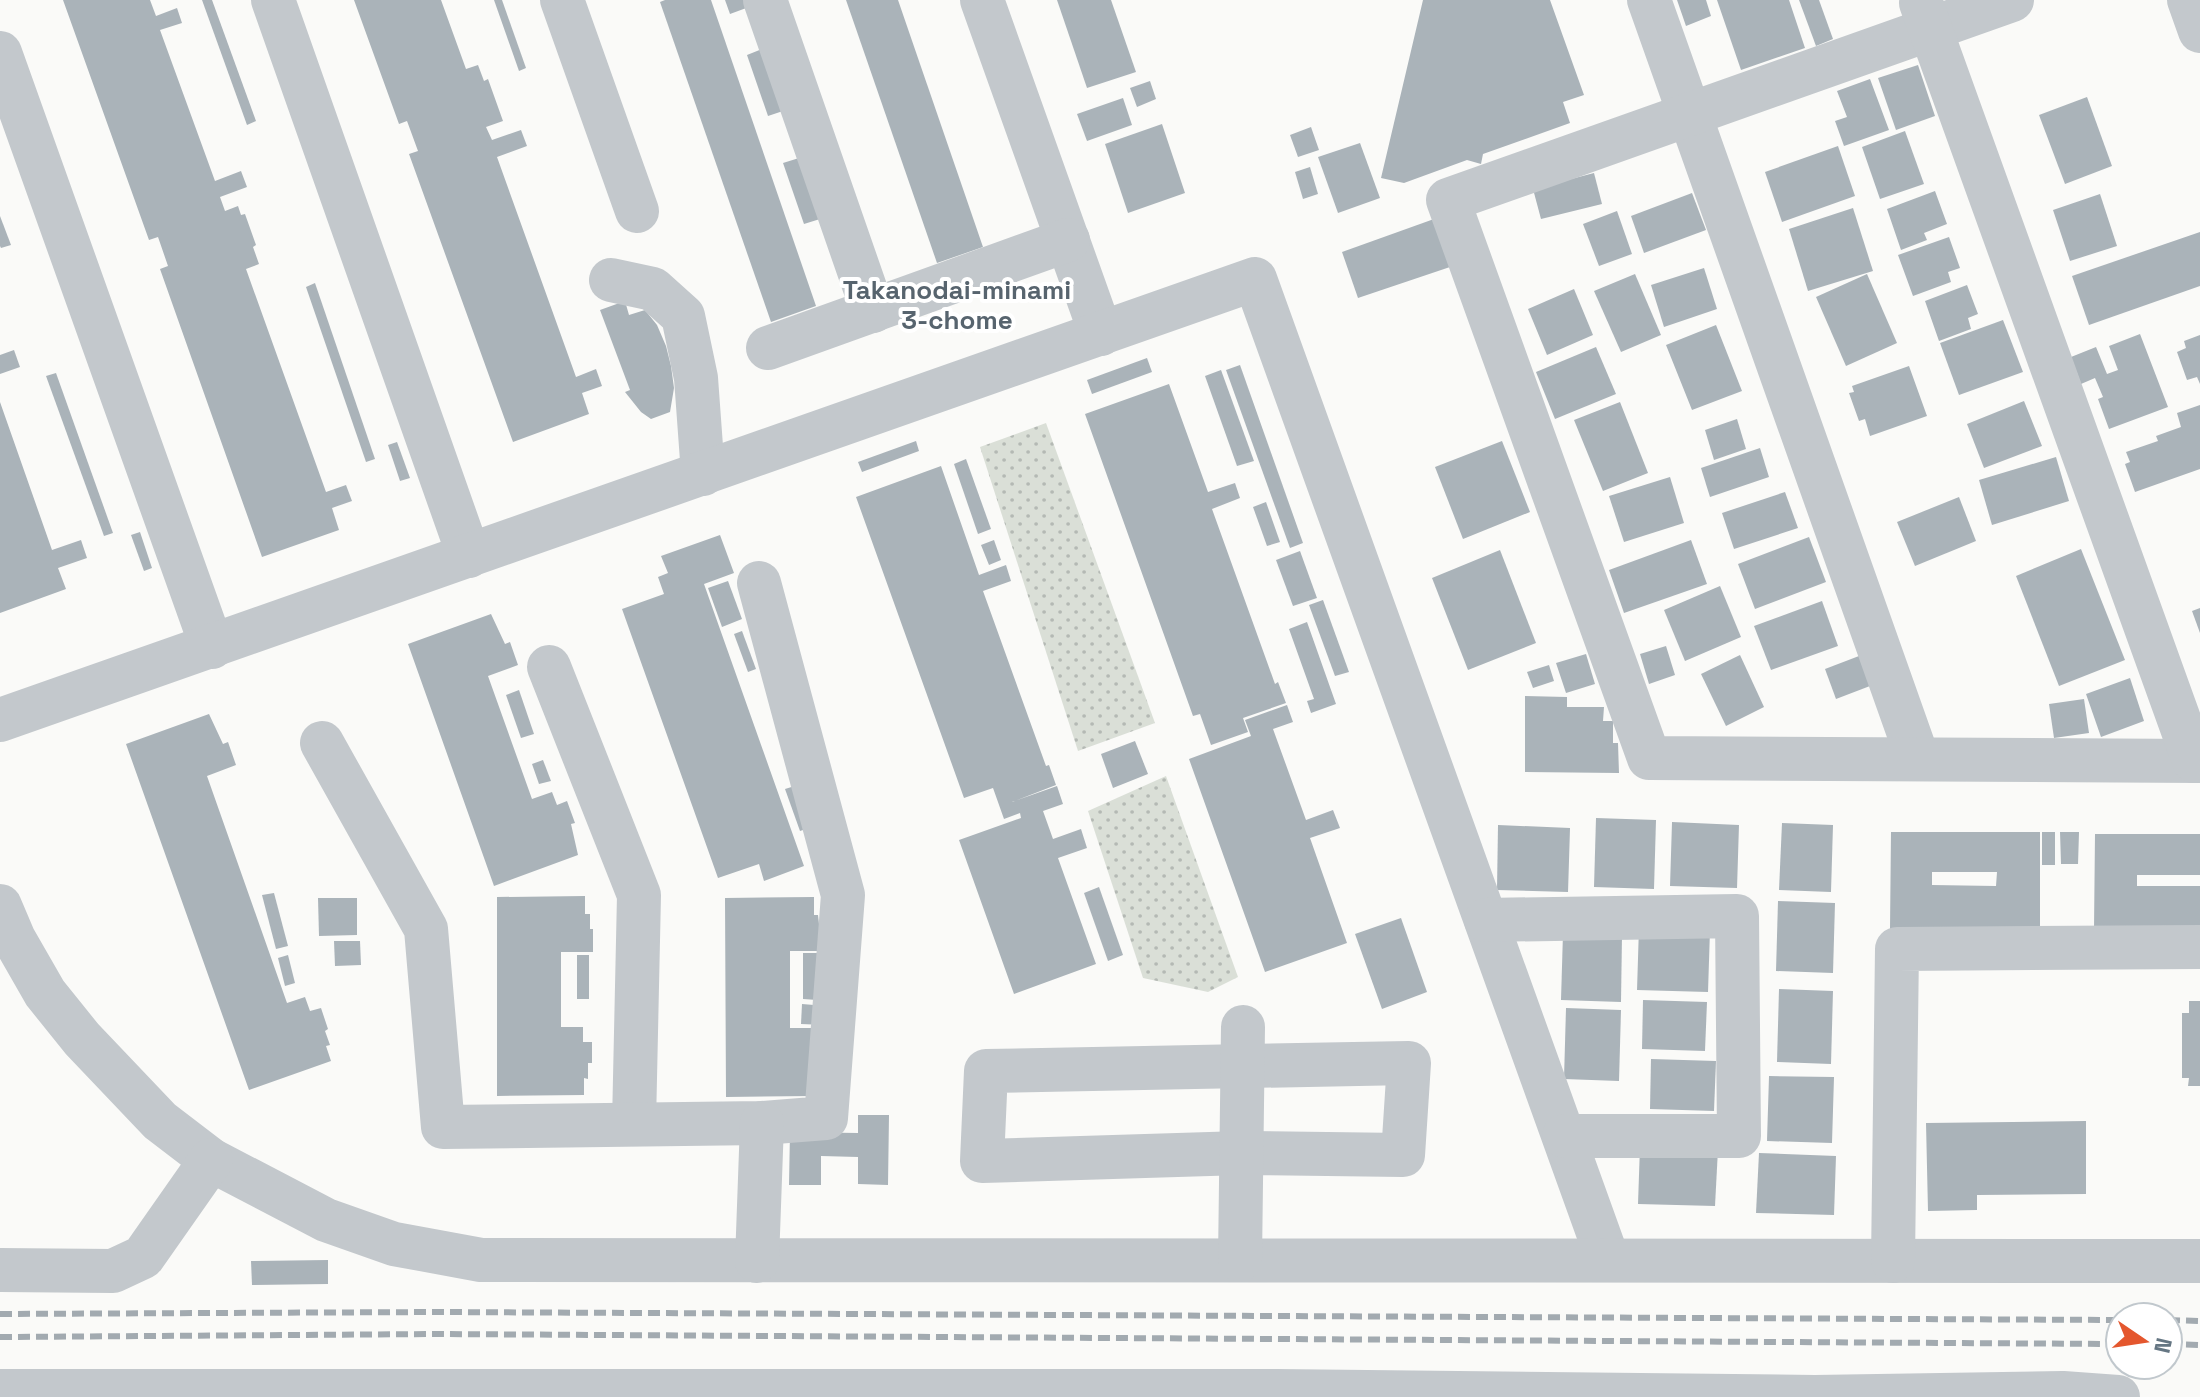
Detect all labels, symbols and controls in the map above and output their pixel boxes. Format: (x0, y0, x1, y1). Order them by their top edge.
district label: Takanodai-minami 3-chome (843, 273, 1071, 337)
north arrow (2104, 1301, 2184, 1381)
text: N (2148, 1335, 2179, 1356)

